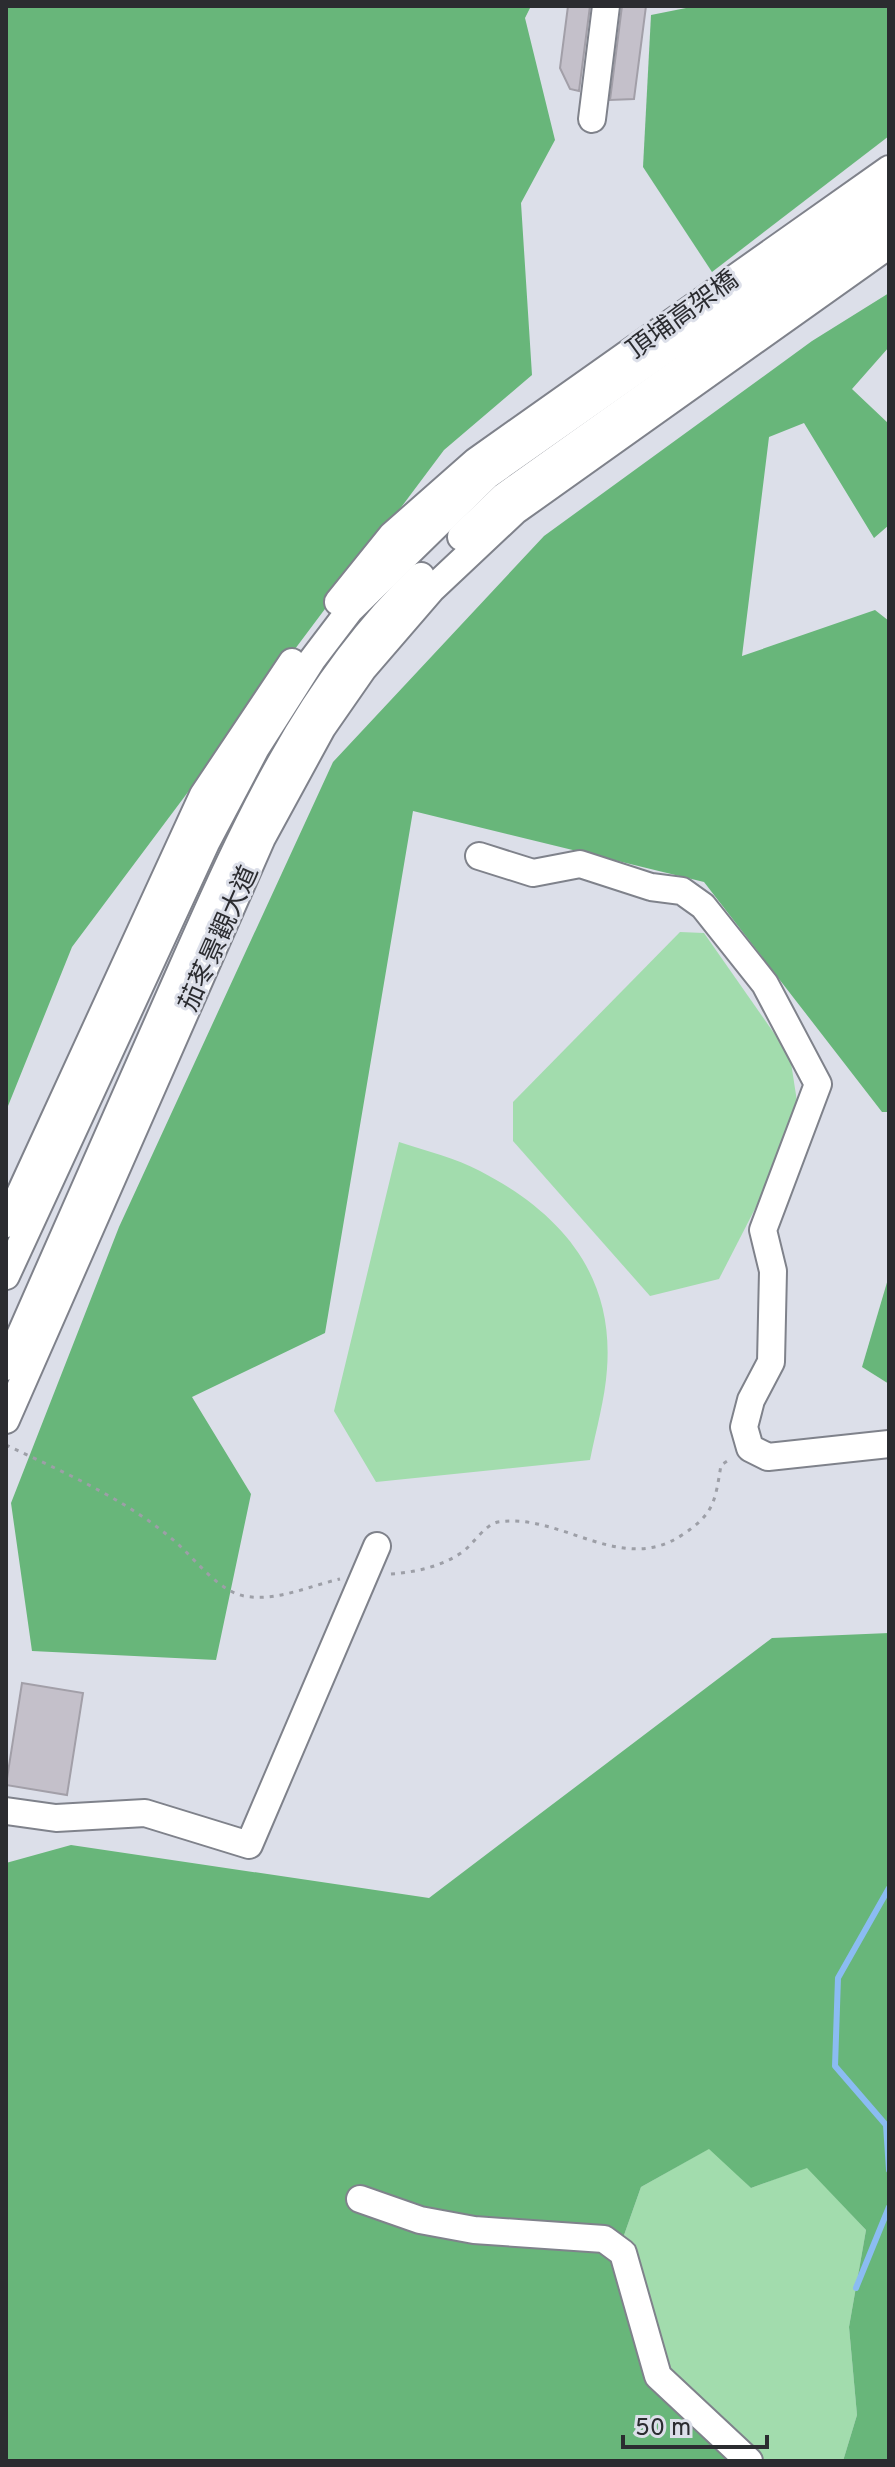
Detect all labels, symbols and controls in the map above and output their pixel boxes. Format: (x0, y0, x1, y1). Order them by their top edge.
street label: 頂埔高架橋 (621, 264, 746, 368)
street label: 茄苳景觀大道 (173, 861, 267, 1017)
scale bar (623, 2399, 767, 2449)
text: 50 m (635, 2414, 691, 2444)

